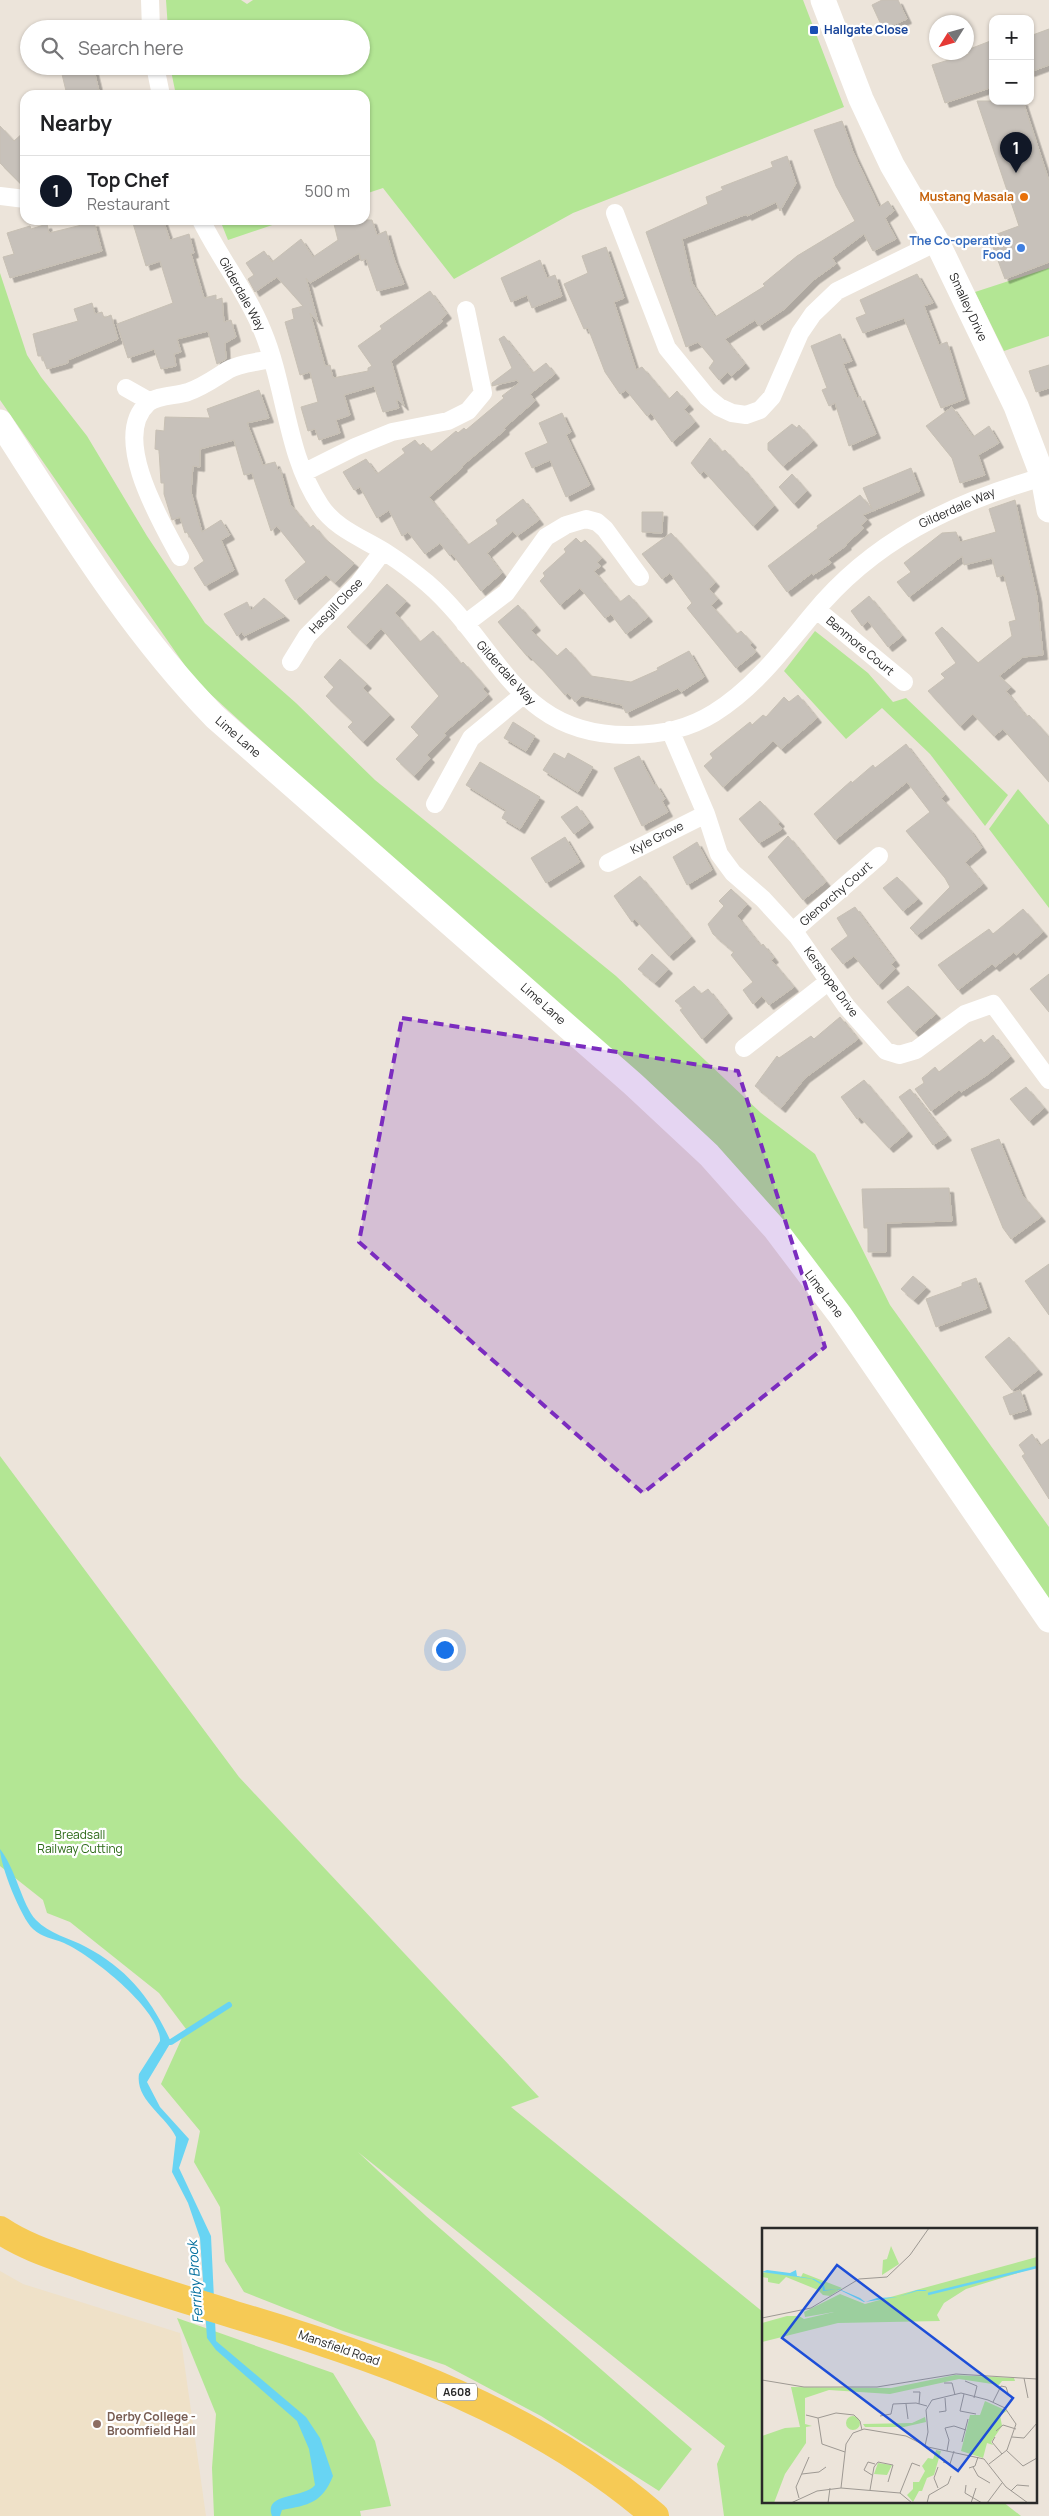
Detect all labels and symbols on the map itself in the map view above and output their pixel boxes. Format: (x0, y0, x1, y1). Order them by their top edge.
north arrow (929, 15, 974, 60)
place label: Hallgate Close (824, 21, 908, 38)
marker: Hallgate Close (808, 24, 820, 36)
pin: 1 (1000, 132, 1032, 173)
place label: Mustang Masala (919, 188, 1014, 205)
marker: Mustang Masala (1018, 191, 1030, 203)
place label: The Co-operative Food (910, 232, 1011, 263)
marker: The Co-operative Food (1015, 242, 1027, 254)
street label: Gilderdale Way (215, 254, 270, 334)
street label: Smalley Drive (945, 270, 992, 344)
street label: Gilderdale Way (916, 483, 998, 532)
street label: Hasgill Close (305, 574, 366, 637)
street label: Benmore Court (823, 612, 898, 679)
street label: Gilderdale Way (473, 637, 540, 709)
street label: Lime Lane (212, 712, 265, 761)
street label: Kyle Grove (627, 817, 686, 858)
street label: Glenorchy Court (796, 857, 876, 930)
street label: Kershope Drive (800, 943, 863, 1020)
street label: Lime Lane (517, 979, 570, 1028)
street label: Lime Lane (801, 1266, 848, 1321)
your location (432, 1637, 458, 1663)
park label: Breadsall Railway Cutting (37, 1826, 123, 1857)
inset map (762, 2228, 1036, 2504)
water label: Ferriby Brook (182, 2238, 207, 2324)
street label: Mansfield Road (296, 2326, 382, 2369)
road number: A608 (437, 2384, 477, 2400)
place label: Derby College - Broomfield Hall (107, 2408, 196, 2439)
marker: Derby College - Broomfield Hall (91, 2418, 103, 2430)

